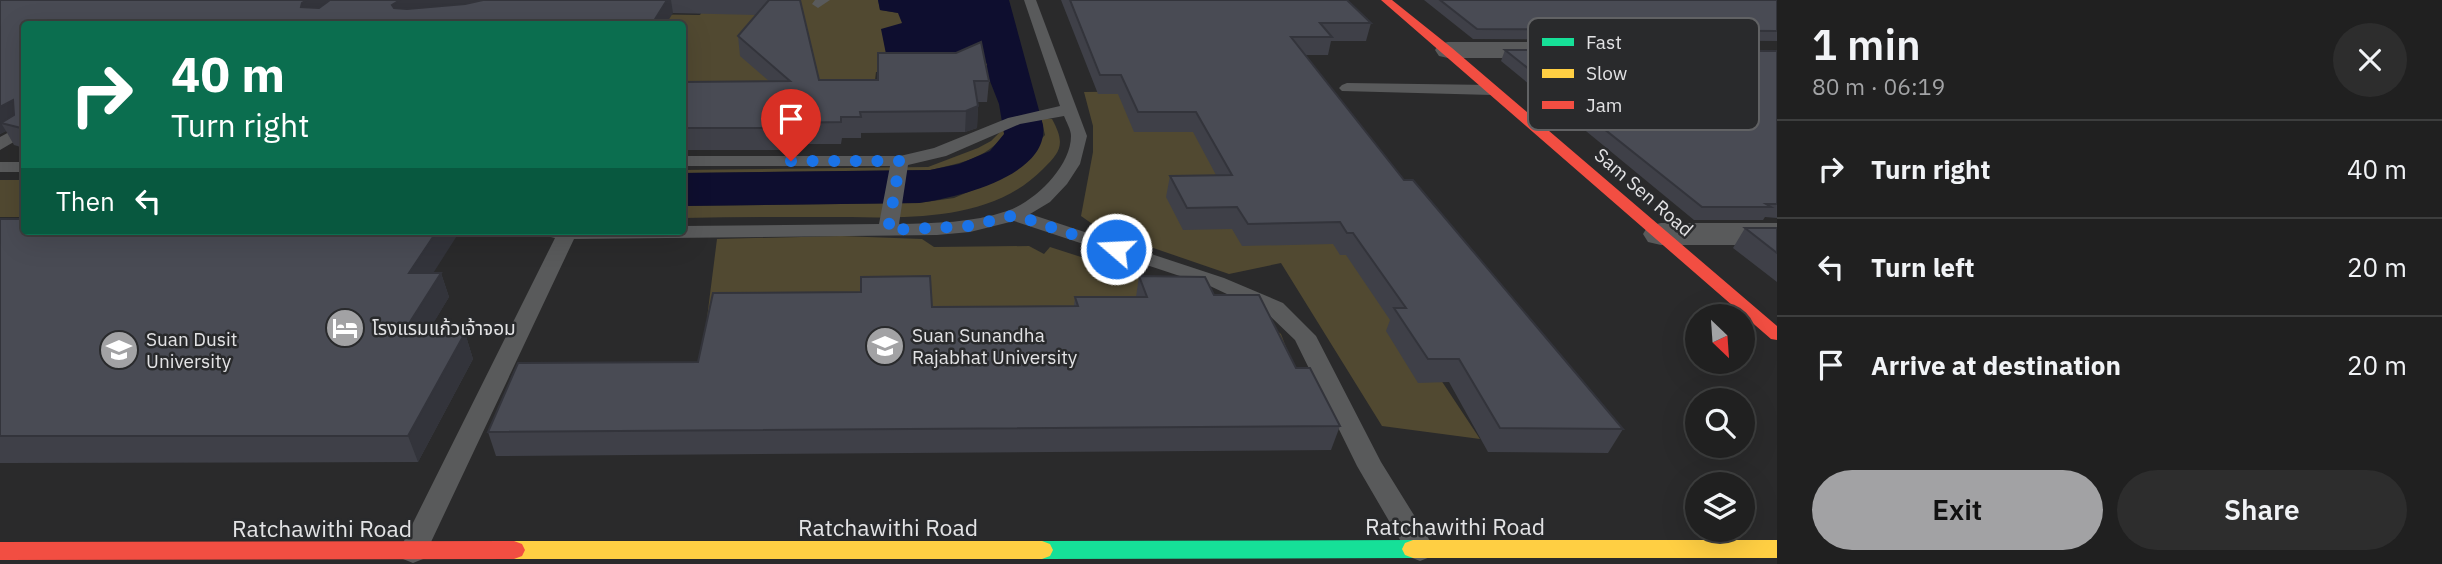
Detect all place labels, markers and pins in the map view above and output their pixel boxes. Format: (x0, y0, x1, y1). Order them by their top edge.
pin (761, 89, 821, 161)
hotel icon: โรงแรมแก้วเจ้าจอม (324, 307, 366, 349)
place label: โรงแรมแก้วเจ้าจอม (372, 316, 516, 340)
place label: Suan Sunandha Rajabhat University (912, 323, 1078, 369)
school or university icon: Suan Sunandha Rajabhat University (864, 325, 906, 367)
place label: Suan Dusit University (146, 327, 237, 373)
school or university icon: Suan Dusit University (98, 329, 140, 371)

